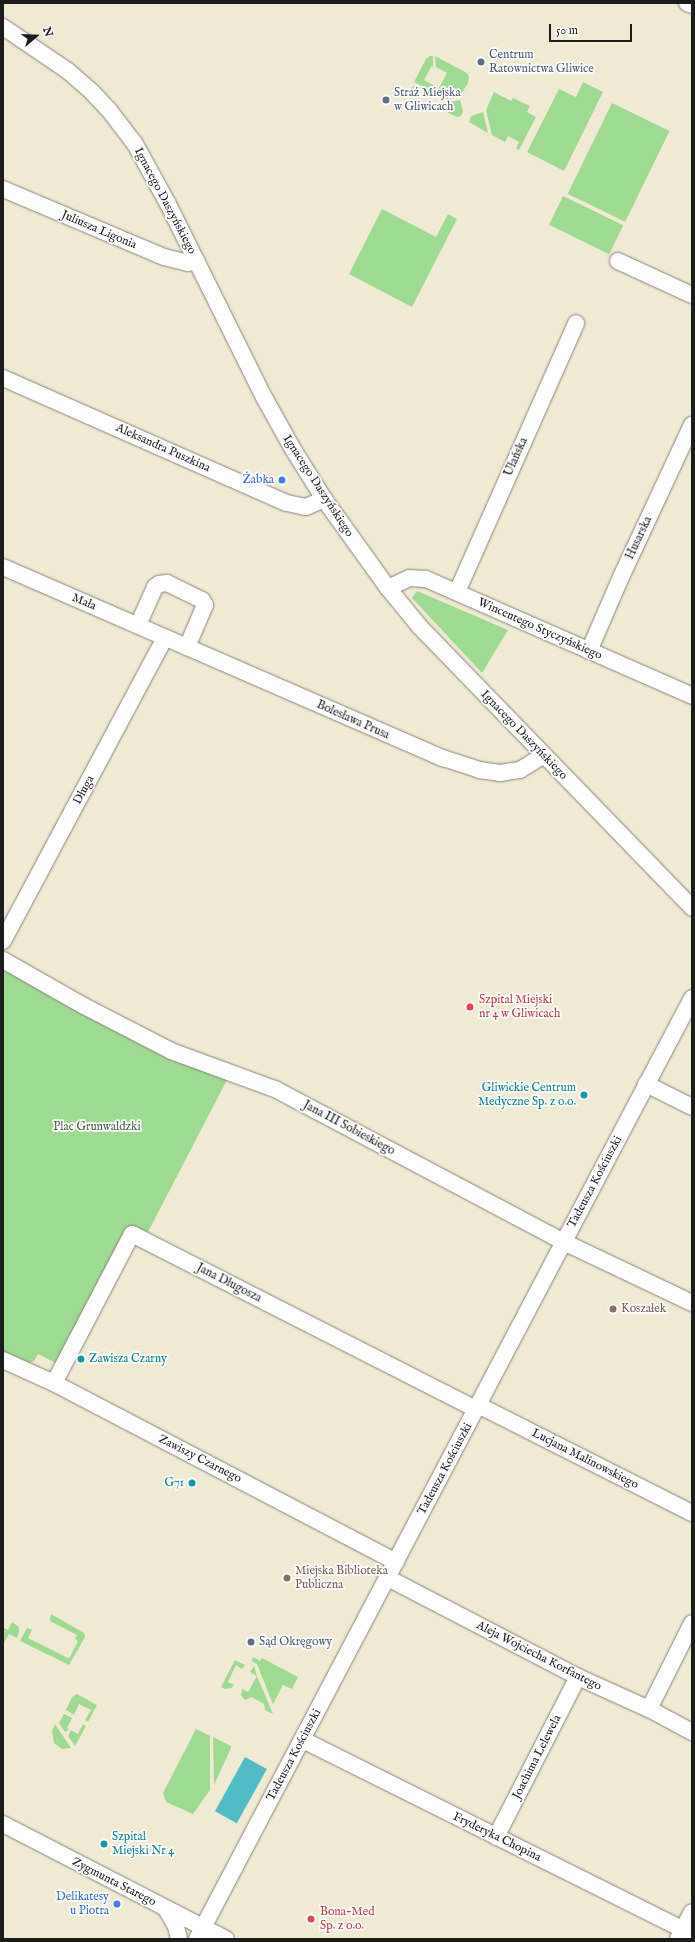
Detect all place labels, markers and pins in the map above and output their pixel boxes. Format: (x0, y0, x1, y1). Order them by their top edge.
place label: Centrum Ratownictwa Gliwice (489, 48, 594, 76)
marker: Centrum Ratownictwa Gliwice (476, 57, 486, 67)
place label: Straż Miejska w Gliwicach (394, 86, 461, 114)
marker: Straż Miejska w Gliwicach (381, 95, 391, 105)
place label: Żabka (242, 473, 274, 487)
marker: Żabka (277, 475, 287, 485)
place label: Szpital Miejski nr 4 w Gliwicach (479, 993, 560, 1021)
marker: Szpital Miejski nr 4 w Gliwicach (464, 1001, 476, 1013)
place label: Gliwickie Centrum Medyczne Sp. z o.o. (478, 1081, 576, 1109)
marker: Gliwickie Centrum Medyczne Sp. z o.o. (579, 1090, 589, 1100)
place label: Koszałek (621, 1302, 666, 1316)
marker: Koszałek (608, 1304, 618, 1314)
place label: Zawisza Czarny (89, 1352, 167, 1366)
marker: Zawisza Czarny (76, 1354, 86, 1364)
place label: G71 (164, 1476, 184, 1490)
marker: G71 (187, 1478, 197, 1488)
place label: Miejska Biblioteka Publiczna (295, 1564, 388, 1592)
marker: Miejska Biblioteka Publiczna (282, 1573, 292, 1583)
place label: Sąd Okręgowy (259, 1635, 332, 1649)
marker: Sąd Okręgowy (246, 1637, 256, 1647)
place label: Szpital Miejski Nr 4 (112, 1830, 174, 1858)
marker: Szpital Miejski Nr 4 (99, 1839, 109, 1849)
place label: Delikatesy u Piotra (56, 1890, 109, 1918)
marker: Delikatesy u Piotra (112, 1899, 122, 1909)
place label: Bona-Med Sp. z o.o. (320, 1905, 375, 1933)
marker: Bona-Med Sp. z o.o. (305, 1913, 317, 1925)

